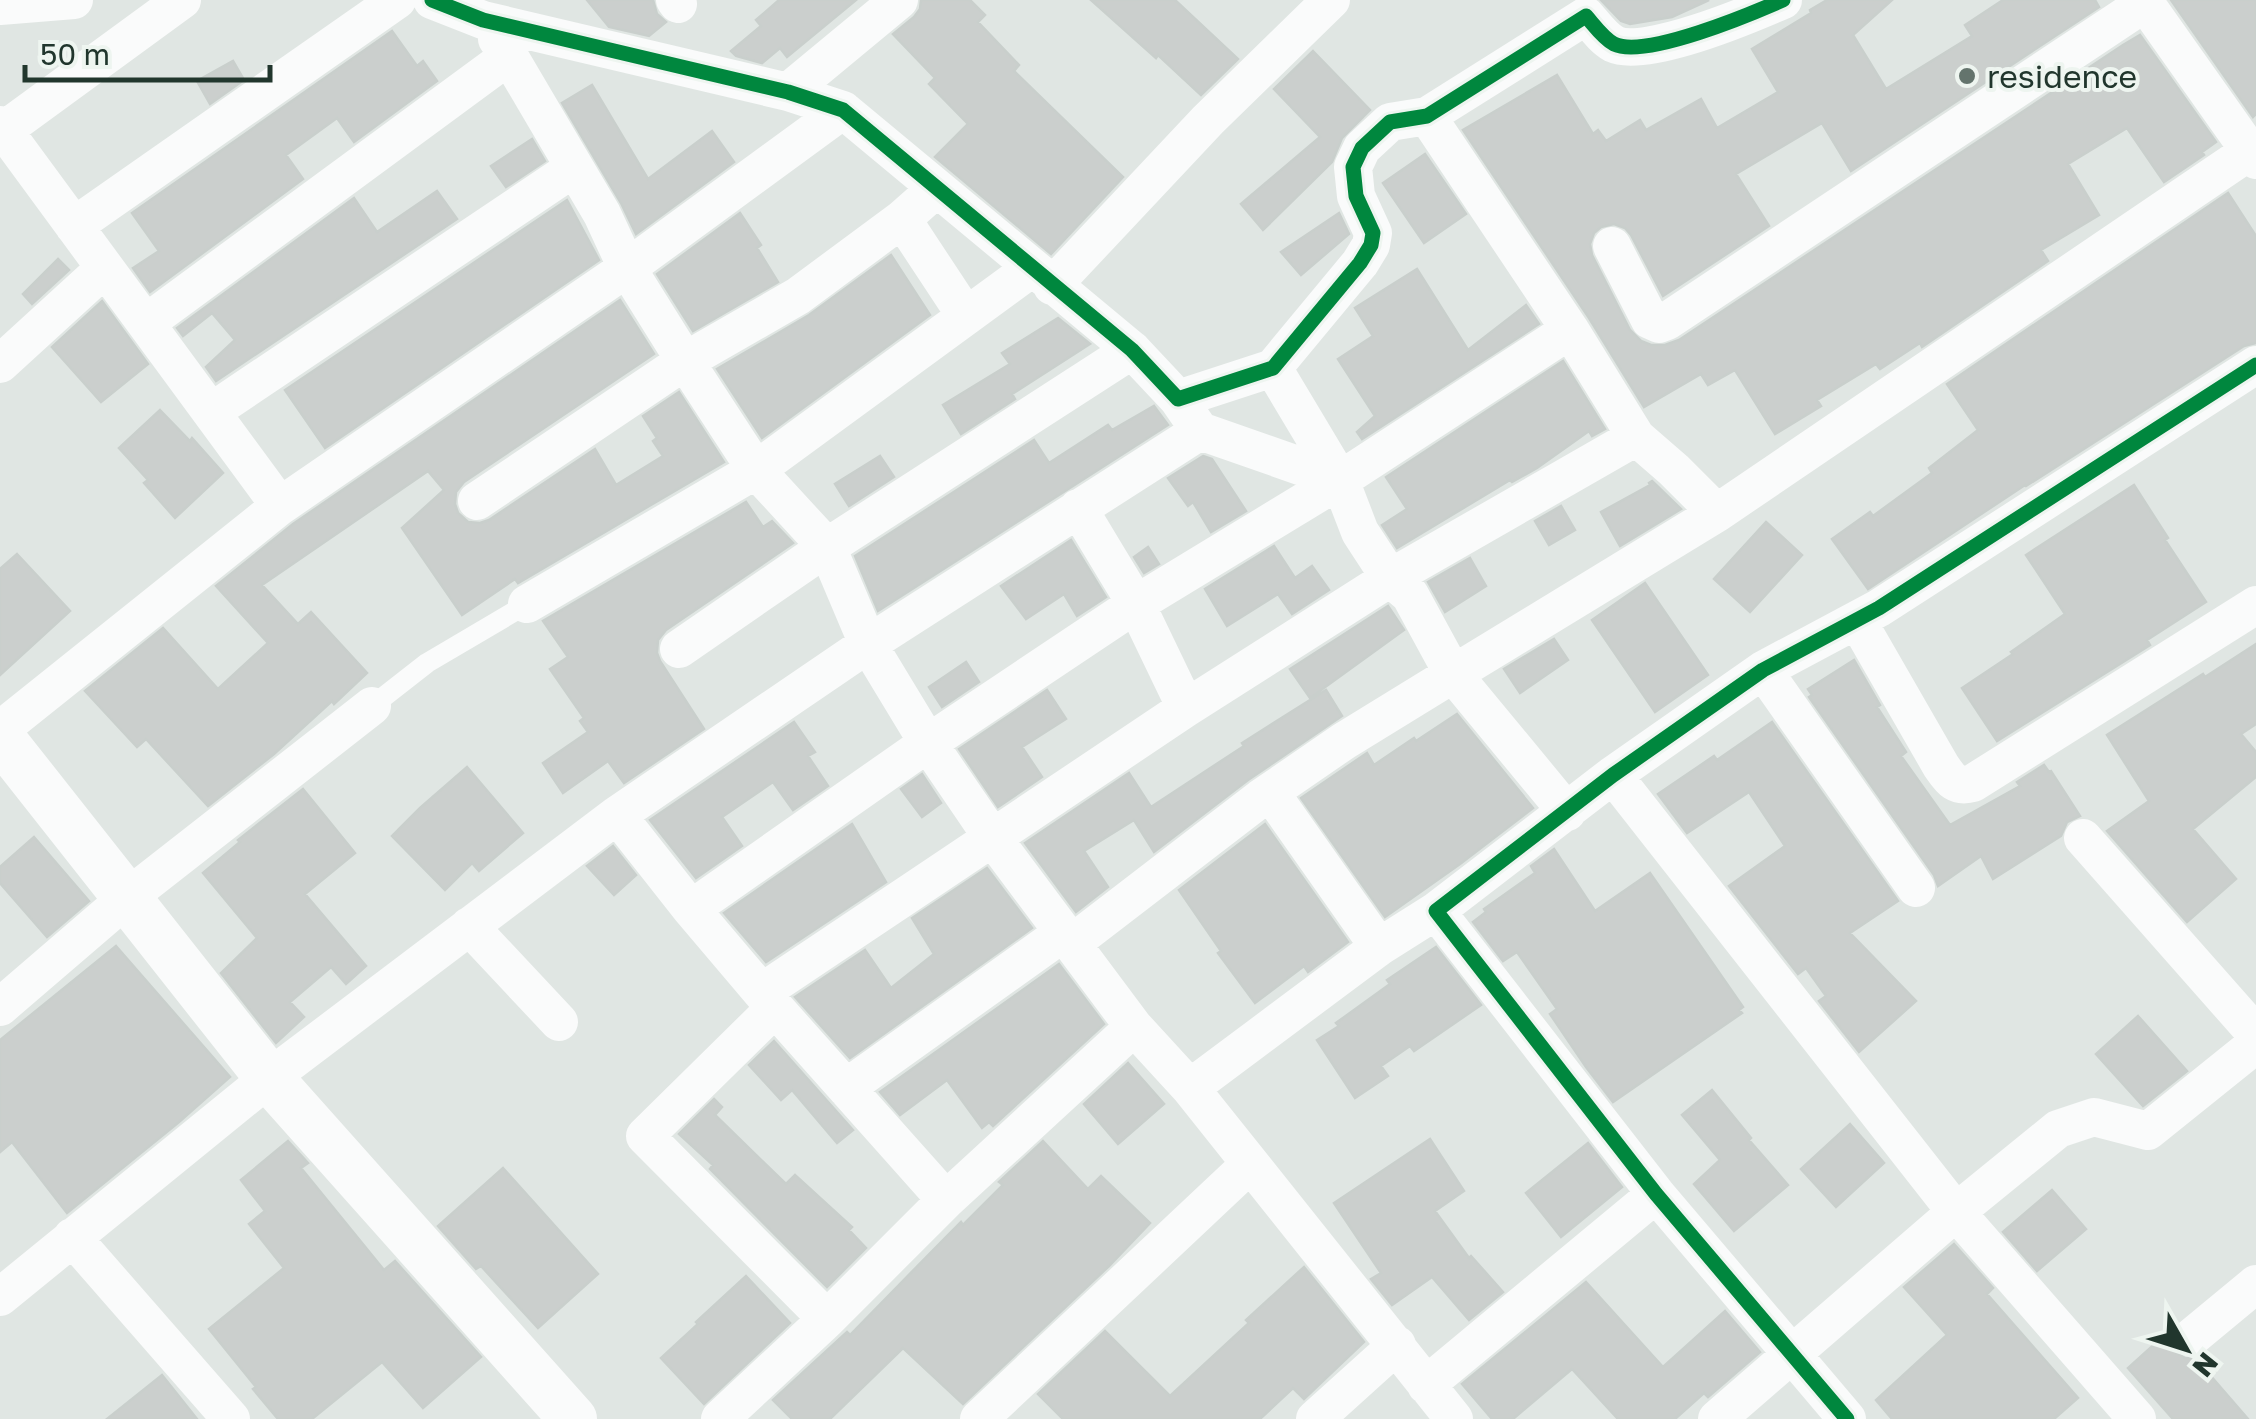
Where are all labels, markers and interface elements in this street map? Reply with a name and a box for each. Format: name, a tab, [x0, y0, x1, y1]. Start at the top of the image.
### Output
scale bar	[25, 20, 270, 82]
text: 50 m	[40, 36, 110, 72]
place label: residence	[1987, 57, 2137, 95]
marker: residence	[1956, 65, 1978, 87]
north arrow	[2136, 1299, 2236, 1399]
text: N	[2186, 1346, 2225, 1384]

